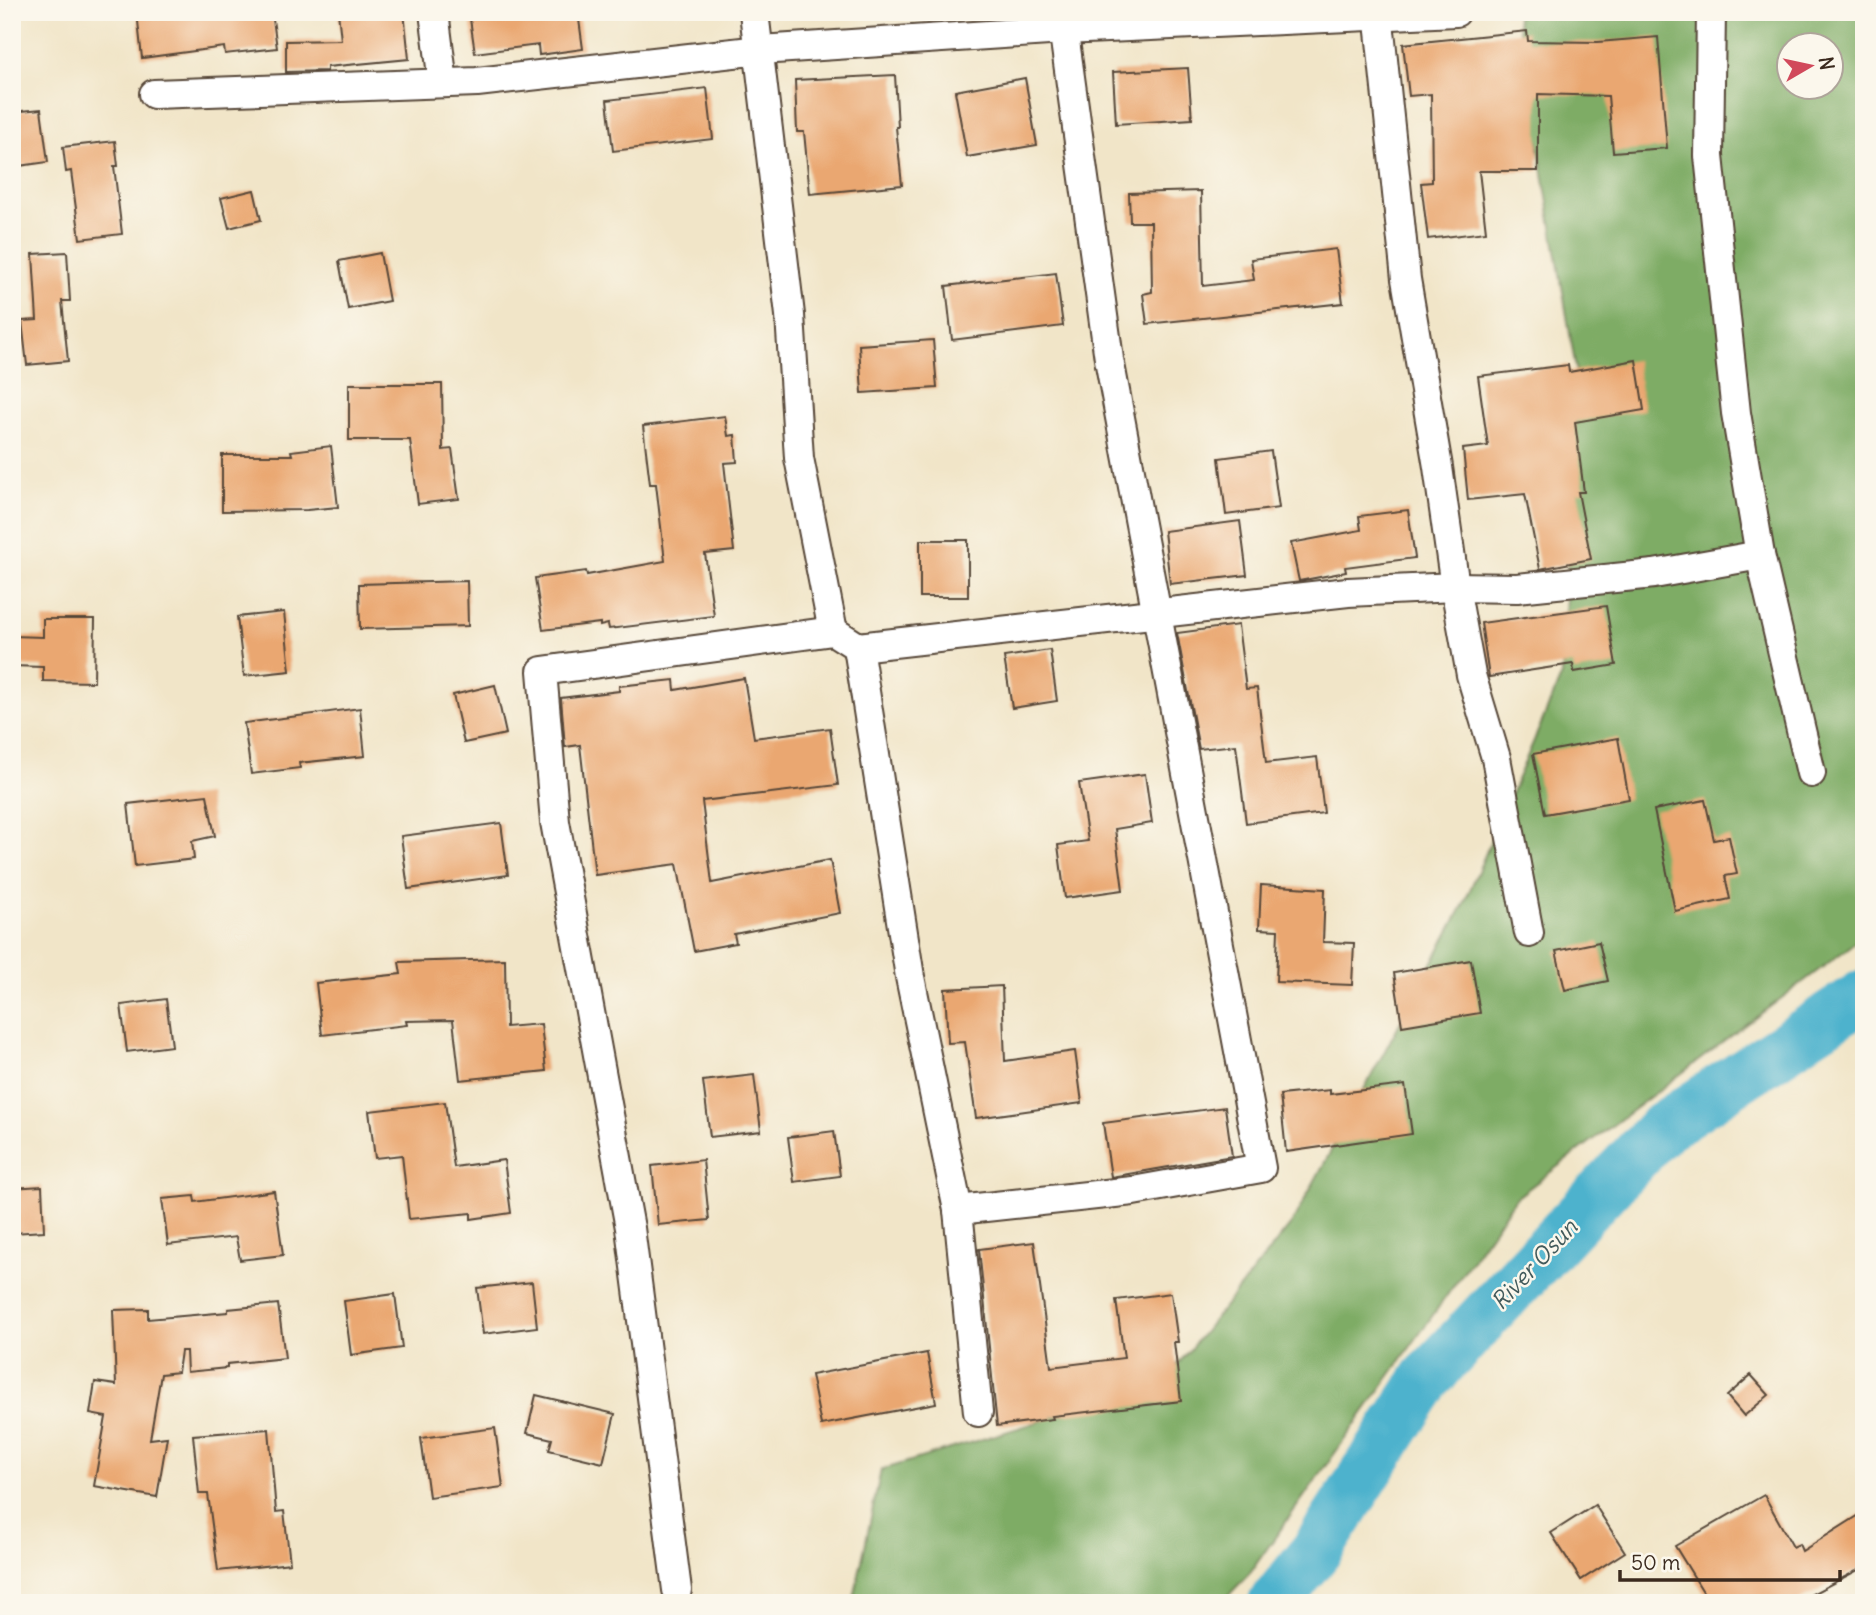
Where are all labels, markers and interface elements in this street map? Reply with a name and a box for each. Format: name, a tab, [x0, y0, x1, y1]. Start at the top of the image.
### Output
north arrow	[1774, 32, 1844, 102]
text: N	[1814, 55, 1840, 72]
water label: River Osun	[1485, 1212, 1584, 1315]
scale bar	[1620, 1538, 1841, 1582]
text: 50 m	[1631, 1549, 1680, 1576]

